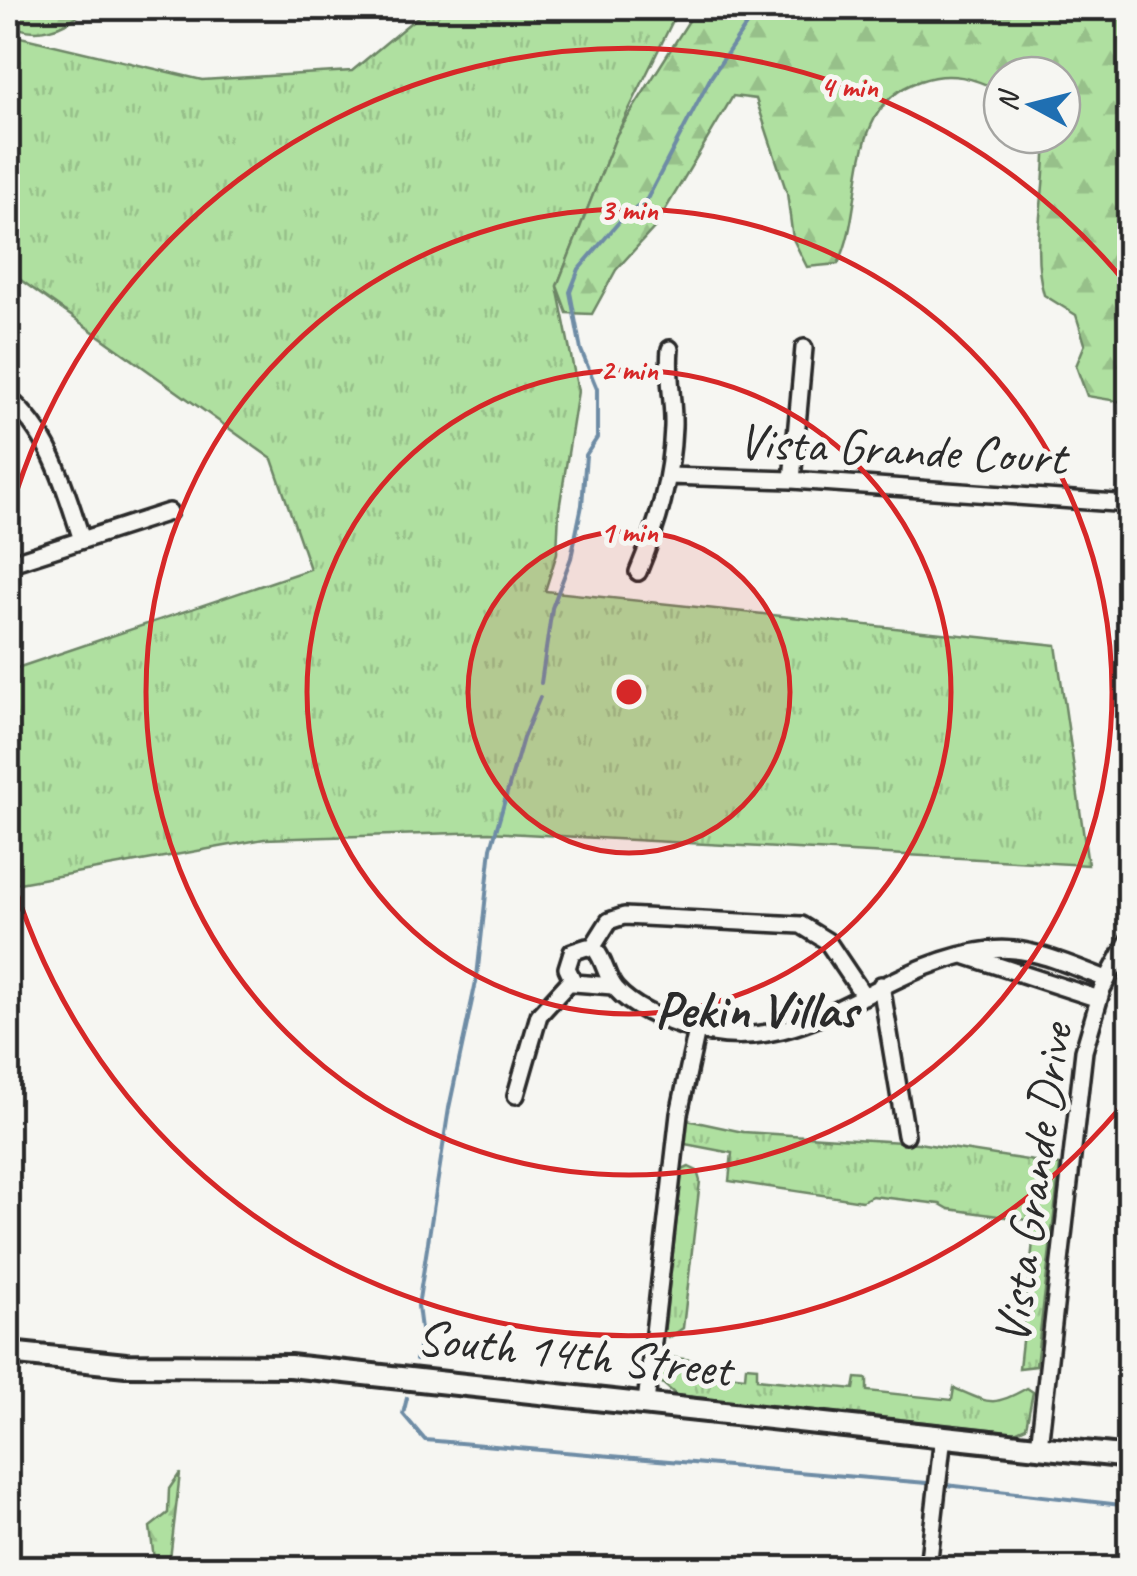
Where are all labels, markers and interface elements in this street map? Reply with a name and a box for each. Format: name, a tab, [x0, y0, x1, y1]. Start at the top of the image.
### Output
north arrow	[982, 55, 1082, 155]
text: 4 min	[820, 68, 879, 106]
text: N	[989, 87, 1027, 113]
text: 3 min	[600, 191, 659, 229]
text: 2 min	[600, 351, 659, 389]
street label: Vista Grande Court	[737, 409, 1072, 489]
text: 1 min	[600, 513, 659, 551]
centre of rings	[611, 674, 647, 710]
district label: Pekin Villas	[655, 977, 862, 1043]
street label: Vista Grande Drive	[979, 1017, 1087, 1348]
street label: South 14th Street	[414, 1305, 739, 1401]

